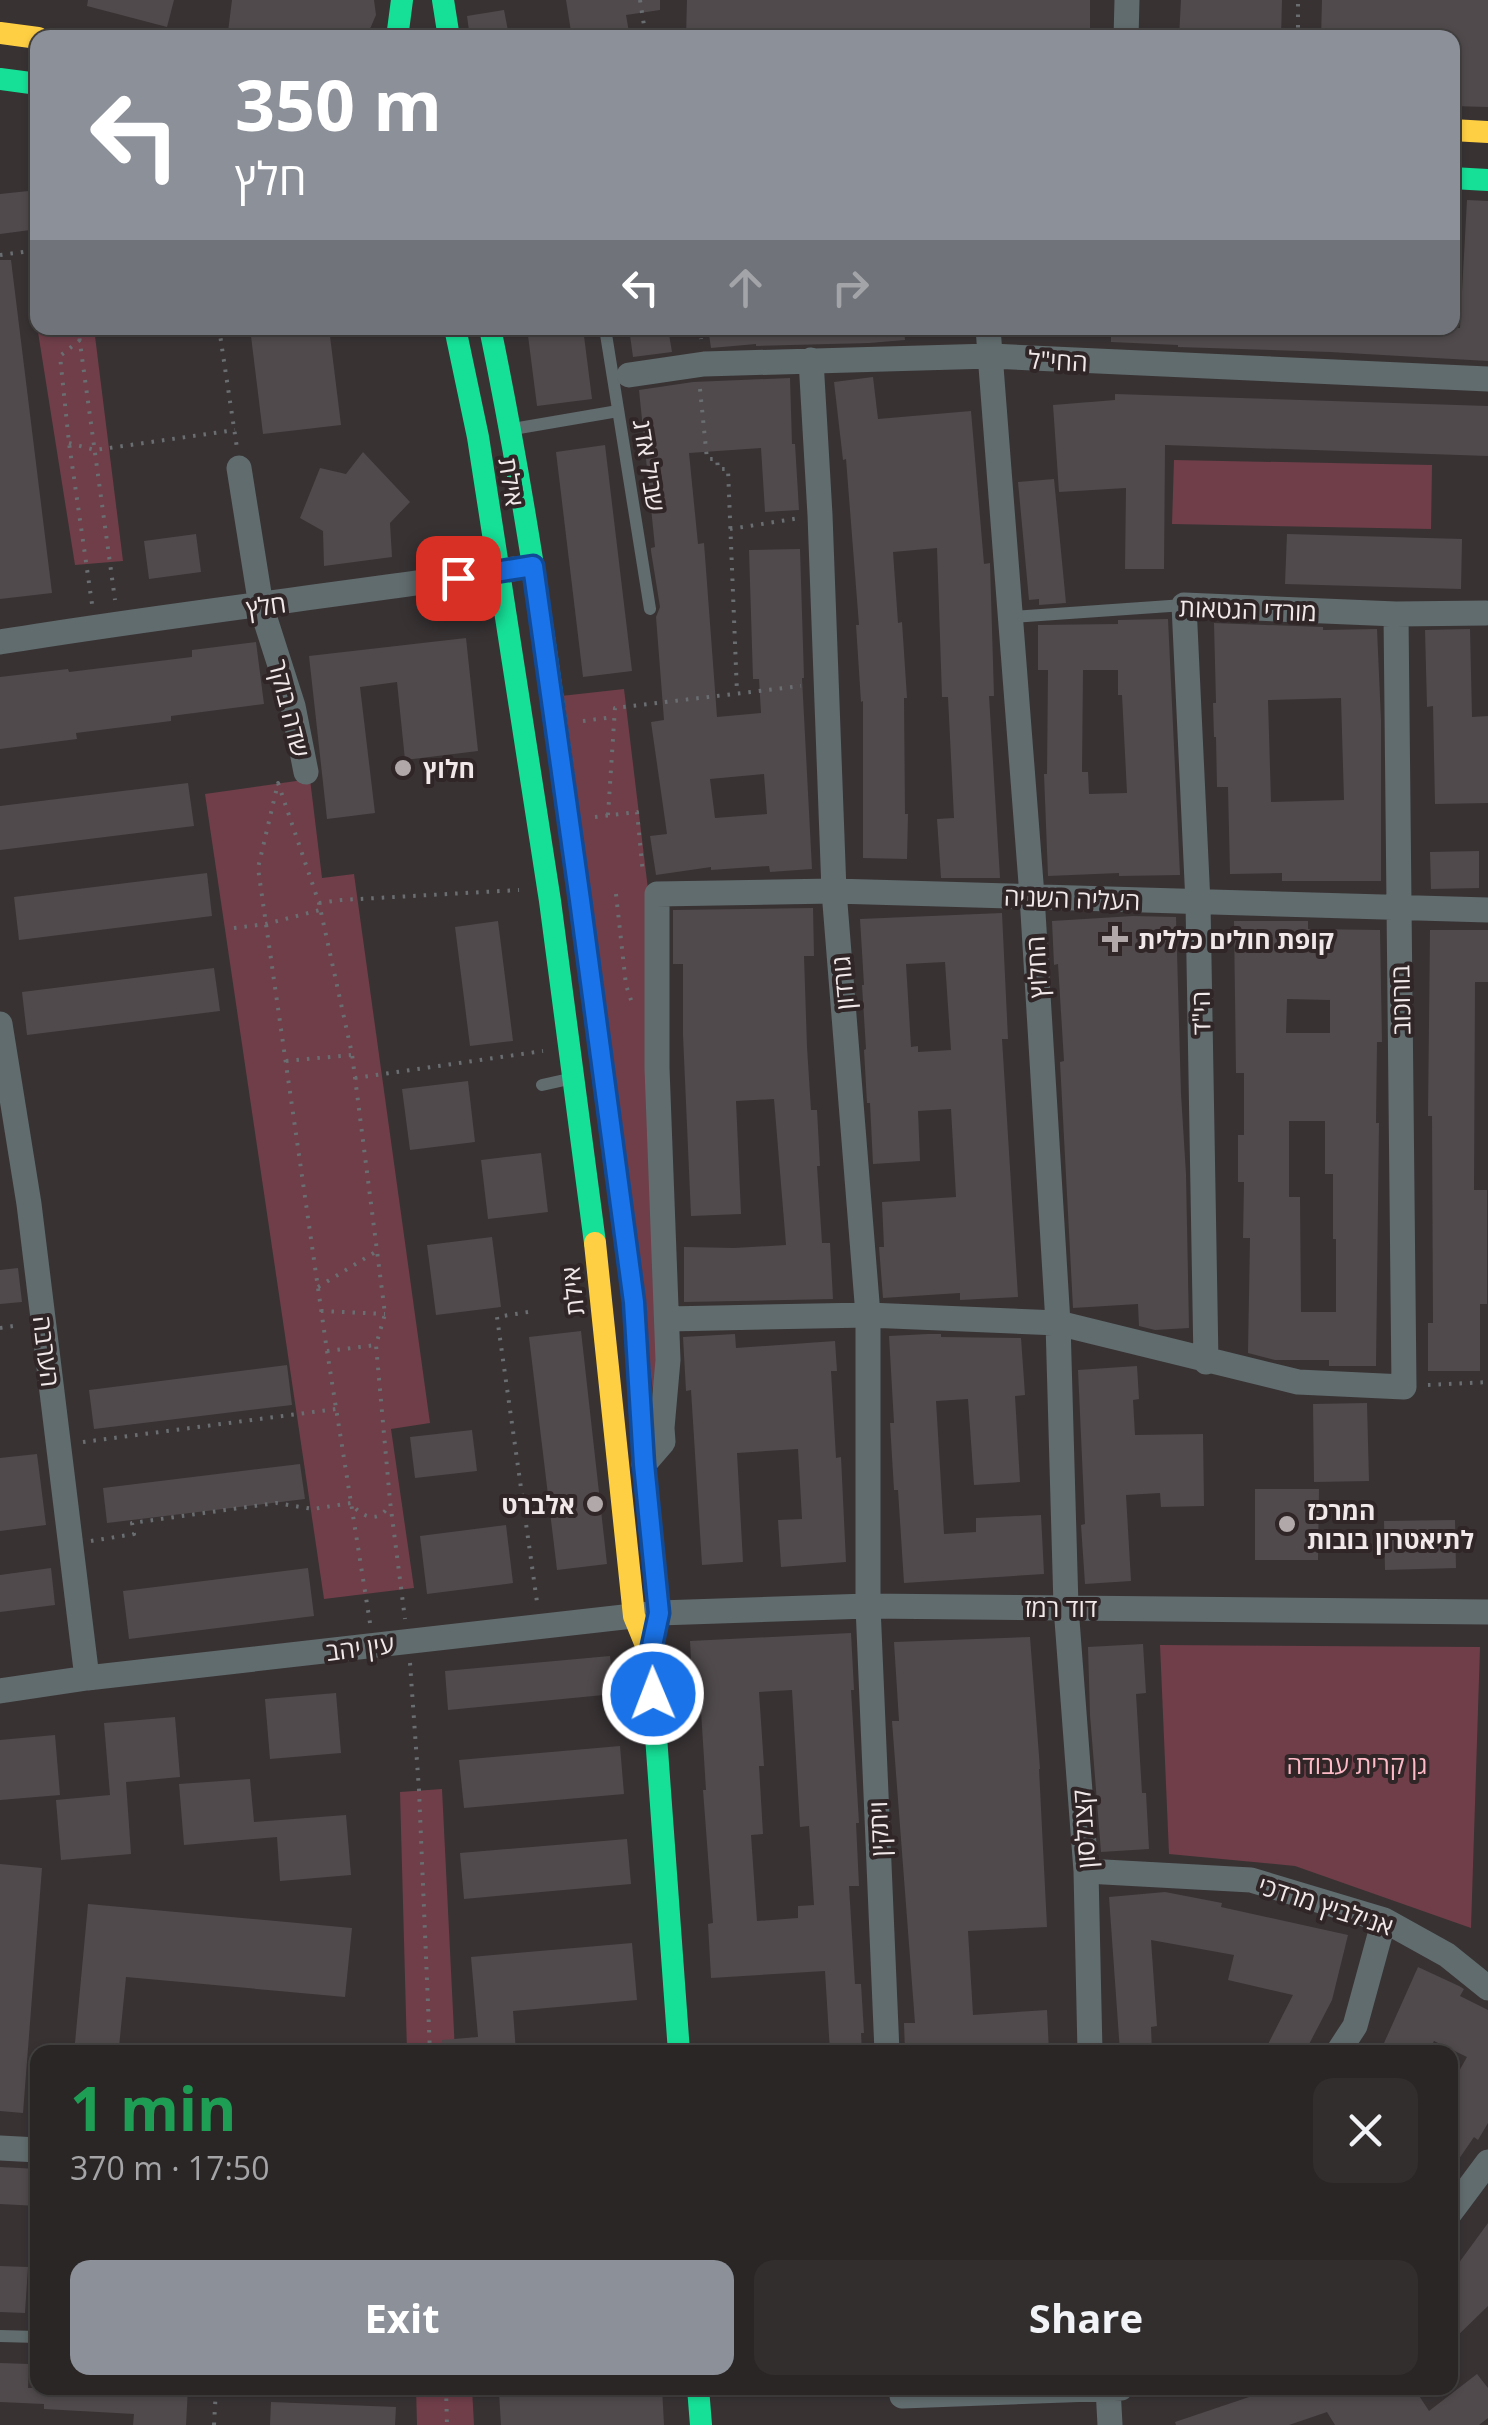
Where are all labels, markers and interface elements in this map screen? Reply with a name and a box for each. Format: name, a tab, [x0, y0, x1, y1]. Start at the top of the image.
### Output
text: 350 m	[235, 56, 442, 152]
icon: left	[70, 70, 200, 200]
text: חלץ	[235, 147, 307, 208]
icon: left	[613, 260, 668, 315]
icon: ahead	[718, 260, 773, 315]
icon: right	[823, 260, 878, 315]
street label: החי"ל	[1027, 341, 1089, 379]
street label: שביל אדג	[626, 417, 674, 513]
street label: אילת	[491, 455, 533, 509]
pin	[416, 536, 501, 621]
icon: arrive	[431, 551, 486, 606]
street label: חלץ	[244, 585, 288, 625]
street label: מורדי הגטאות	[1179, 590, 1317, 628]
street label: שדה בוקר	[261, 656, 319, 760]
place label: חלוץ	[423, 751, 475, 785]
marker: חלוץ	[392, 757, 414, 779]
street label: העליה השניה	[1003, 879, 1141, 917]
place label: קופת חולים כללית	[1138, 922, 1334, 956]
marker: קופת חולים כללית	[1102, 926, 1128, 952]
street label: החלוץ	[1017, 935, 1055, 999]
street label: גורדון	[823, 955, 861, 1011]
street label: בורוכוב	[1382, 965, 1418, 1035]
street label: הי"ד	[1183, 991, 1217, 1035]
street label: אילת	[553, 1265, 591, 1317]
street label: הערבה	[26, 1313, 68, 1389]
place label: אלברט	[501, 1487, 575, 1521]
marker: אלברט	[584, 1493, 606, 1515]
place label: המרכז לתיאטרון בובות	[1307, 1493, 1474, 1556]
marker: המרכז לתיאטרון בובות	[1276, 1513, 1298, 1535]
street label: דוד רמז	[1025, 1590, 1098, 1624]
street label: עין יהב	[324, 1626, 396, 1668]
position arrow	[601, 1642, 705, 1746]
park label: גן קרית עבודה	[1286, 1747, 1428, 1781]
street label: קצנלסון	[1063, 1788, 1103, 1870]
street label: ויתקין	[860, 1801, 896, 1857]
street label: אנילביץ מרדכי	[1254, 1867, 1398, 1943]
text: 1 min	[70, 2067, 237, 2149]
button: close	[1313, 2078, 1418, 2183]
text: 370 m · 17:50	[70, 2146, 269, 2189]
button: Exit	[70, 2260, 734, 2375]
button: Share	[754, 2260, 1418, 2375]

